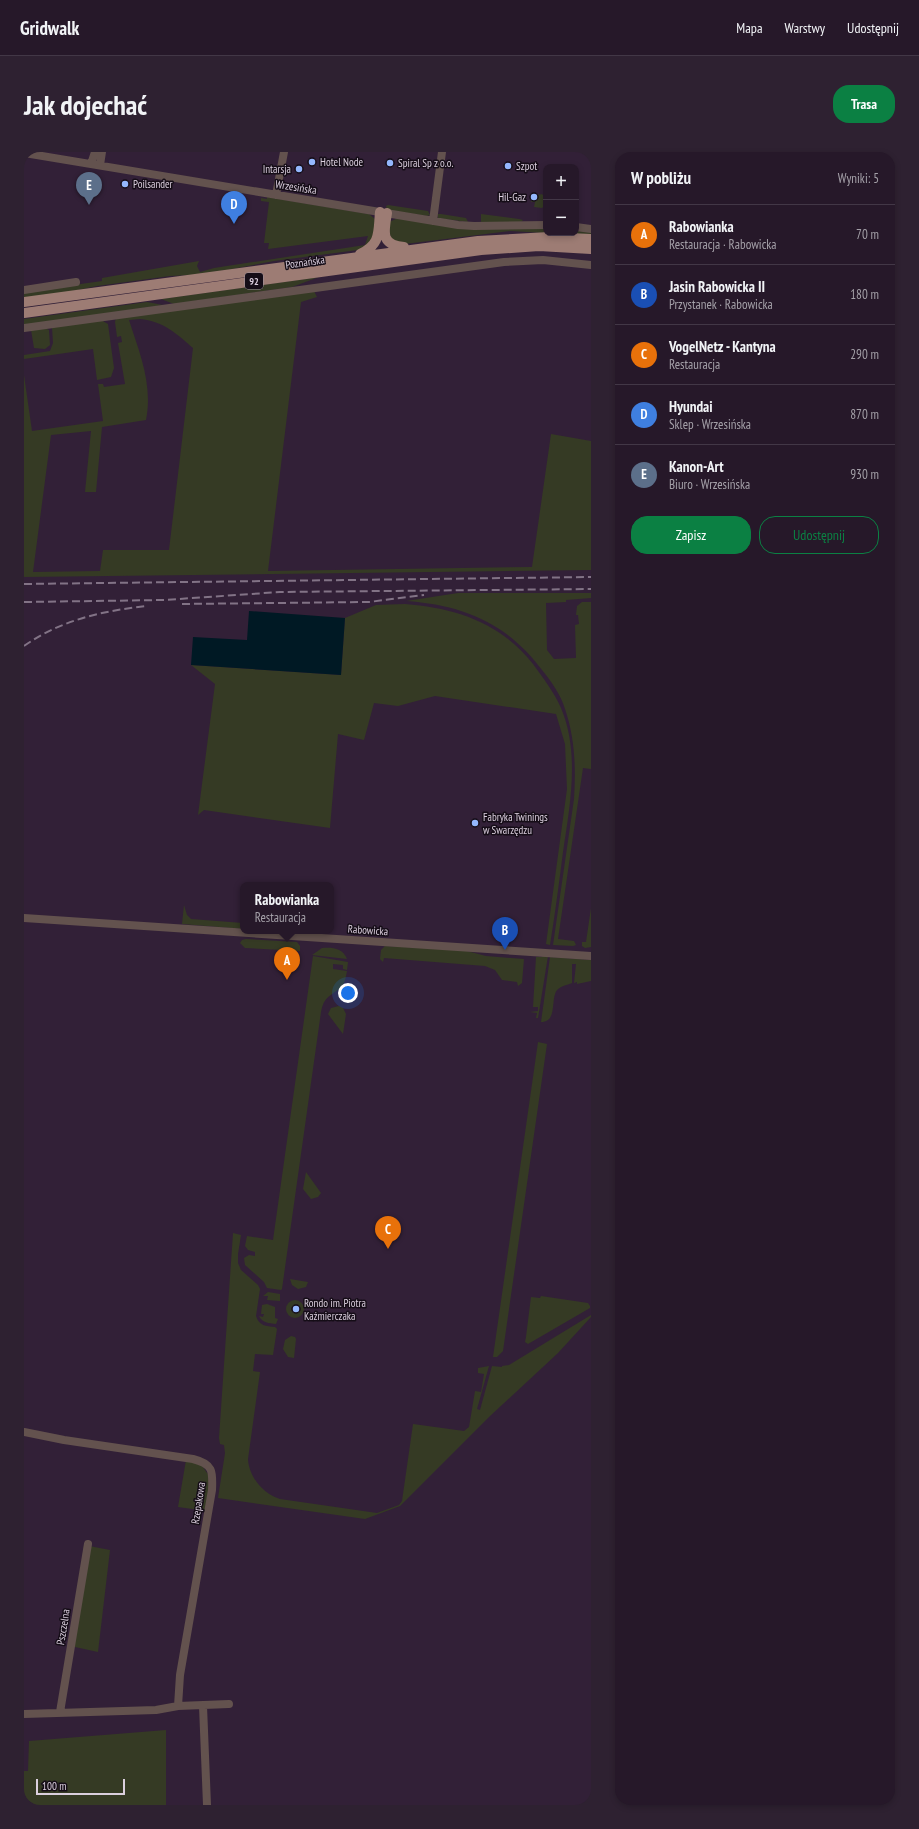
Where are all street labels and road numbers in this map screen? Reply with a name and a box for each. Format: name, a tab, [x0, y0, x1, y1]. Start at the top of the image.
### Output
street label: Wrzesińska	[274, 177, 318, 197]
street label: Poznańska	[284, 252, 326, 272]
road number: 92	[245, 273, 263, 289]
street label: Rabowicka	[347, 922, 389, 938]
street label: Rzepakowa	[188, 1481, 208, 1525]
street label: Pszczelna	[53, 1608, 73, 1646]

